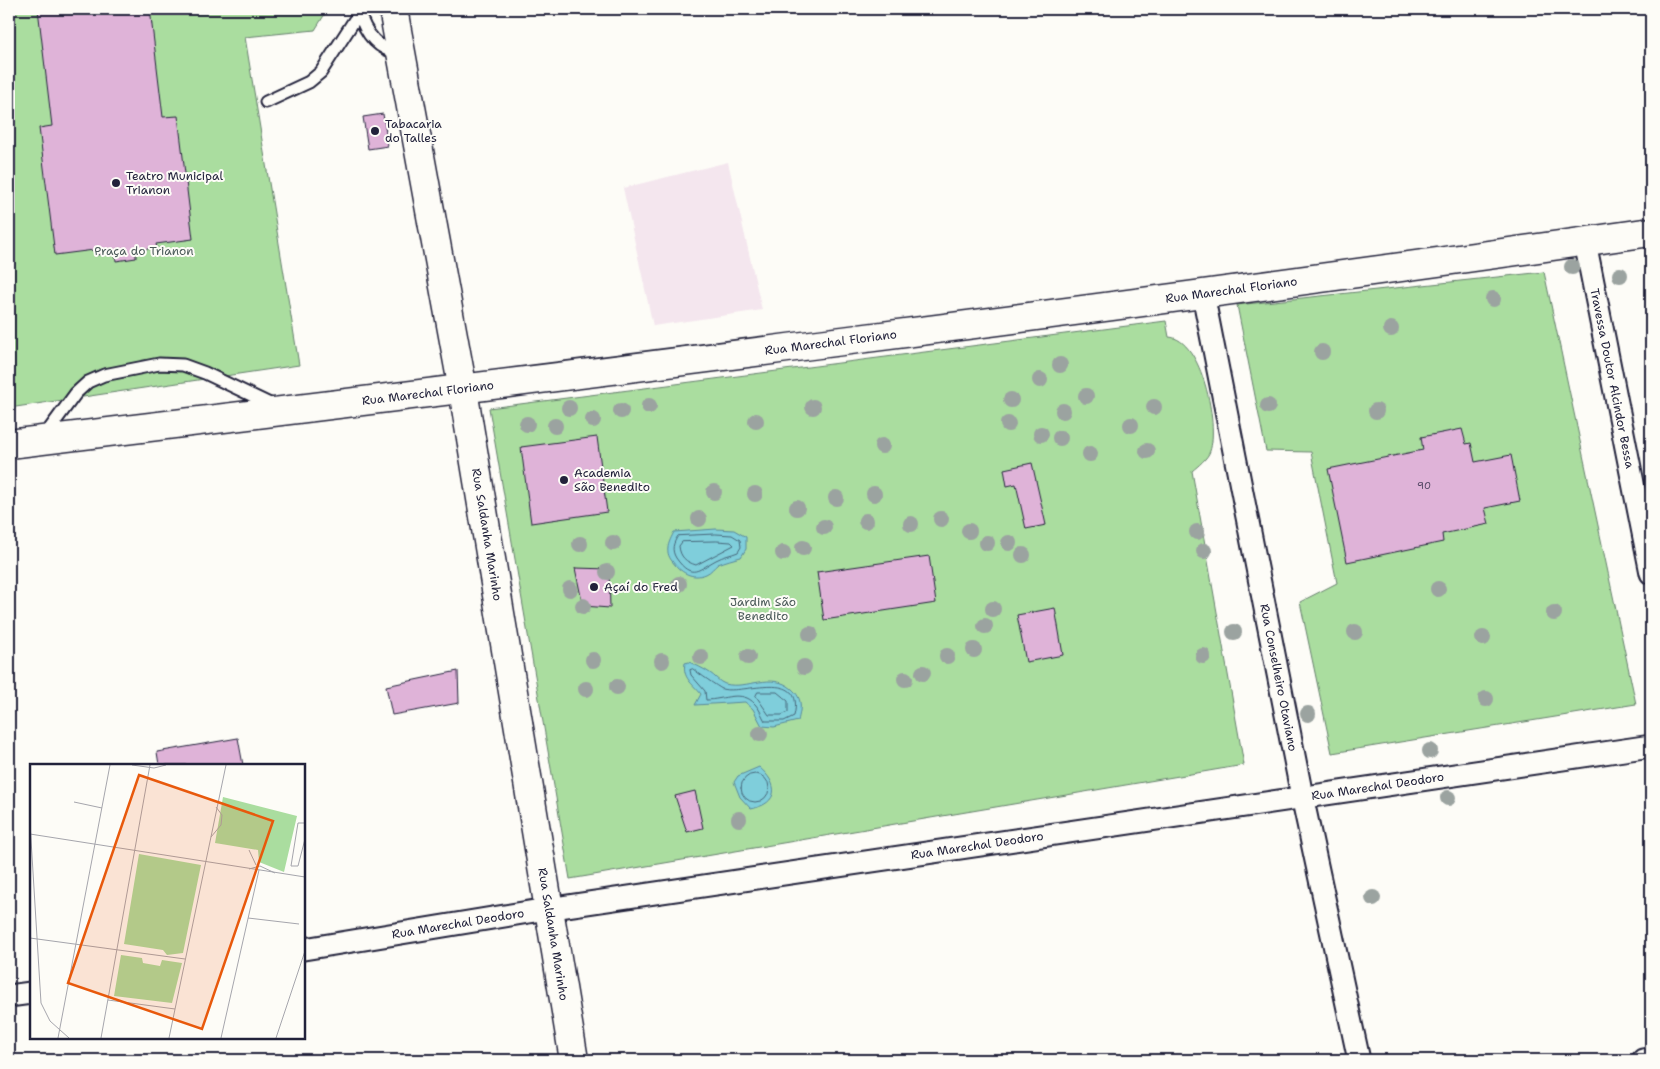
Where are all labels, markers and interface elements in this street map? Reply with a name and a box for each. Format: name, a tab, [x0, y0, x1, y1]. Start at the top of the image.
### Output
place label: Tabacaria do Talles	[385, 116, 442, 146]
marker: Tabacaria do Talles	[369, 125, 381, 137]
place label: Teatro Municipal Trianon	[126, 168, 223, 198]
marker: Teatro Municipal Trianon	[110, 177, 122, 189]
park label: Praça do Trianon	[94, 243, 194, 259]
street label: Rua Marechal Floriano	[1164, 273, 1298, 307]
street label: Travessa Doutor Alcindor Bessa	[1586, 287, 1638, 470]
street label: Rua Marechal Floriano	[764, 326, 898, 359]
street label: Rua Marechal Floriano	[361, 377, 495, 409]
place label: Academia São Benedito	[574, 465, 650, 495]
street label: Rua Saldanha Marinho	[468, 467, 506, 602]
marker: Academia São Benedito	[558, 474, 570, 486]
house number: 90	[1417, 479, 1431, 492]
place label: Açaí do Fred	[604, 579, 678, 595]
marker: Açaí do Fred	[588, 581, 600, 593]
park label: Jardim São Benedito	[730, 594, 796, 624]
street label: Rua Conselheiro Otaviano	[1256, 602, 1301, 753]
inset map	[30, 764, 305, 1039]
street label: Rua Marechal Deodoro	[1310, 769, 1445, 804]
street label: Rua Marechal Deodoro	[910, 828, 1044, 863]
street label: Rua Saldanha Marinho	[534, 867, 572, 1002]
street label: Rua Marechal Deodoro	[391, 905, 525, 942]

